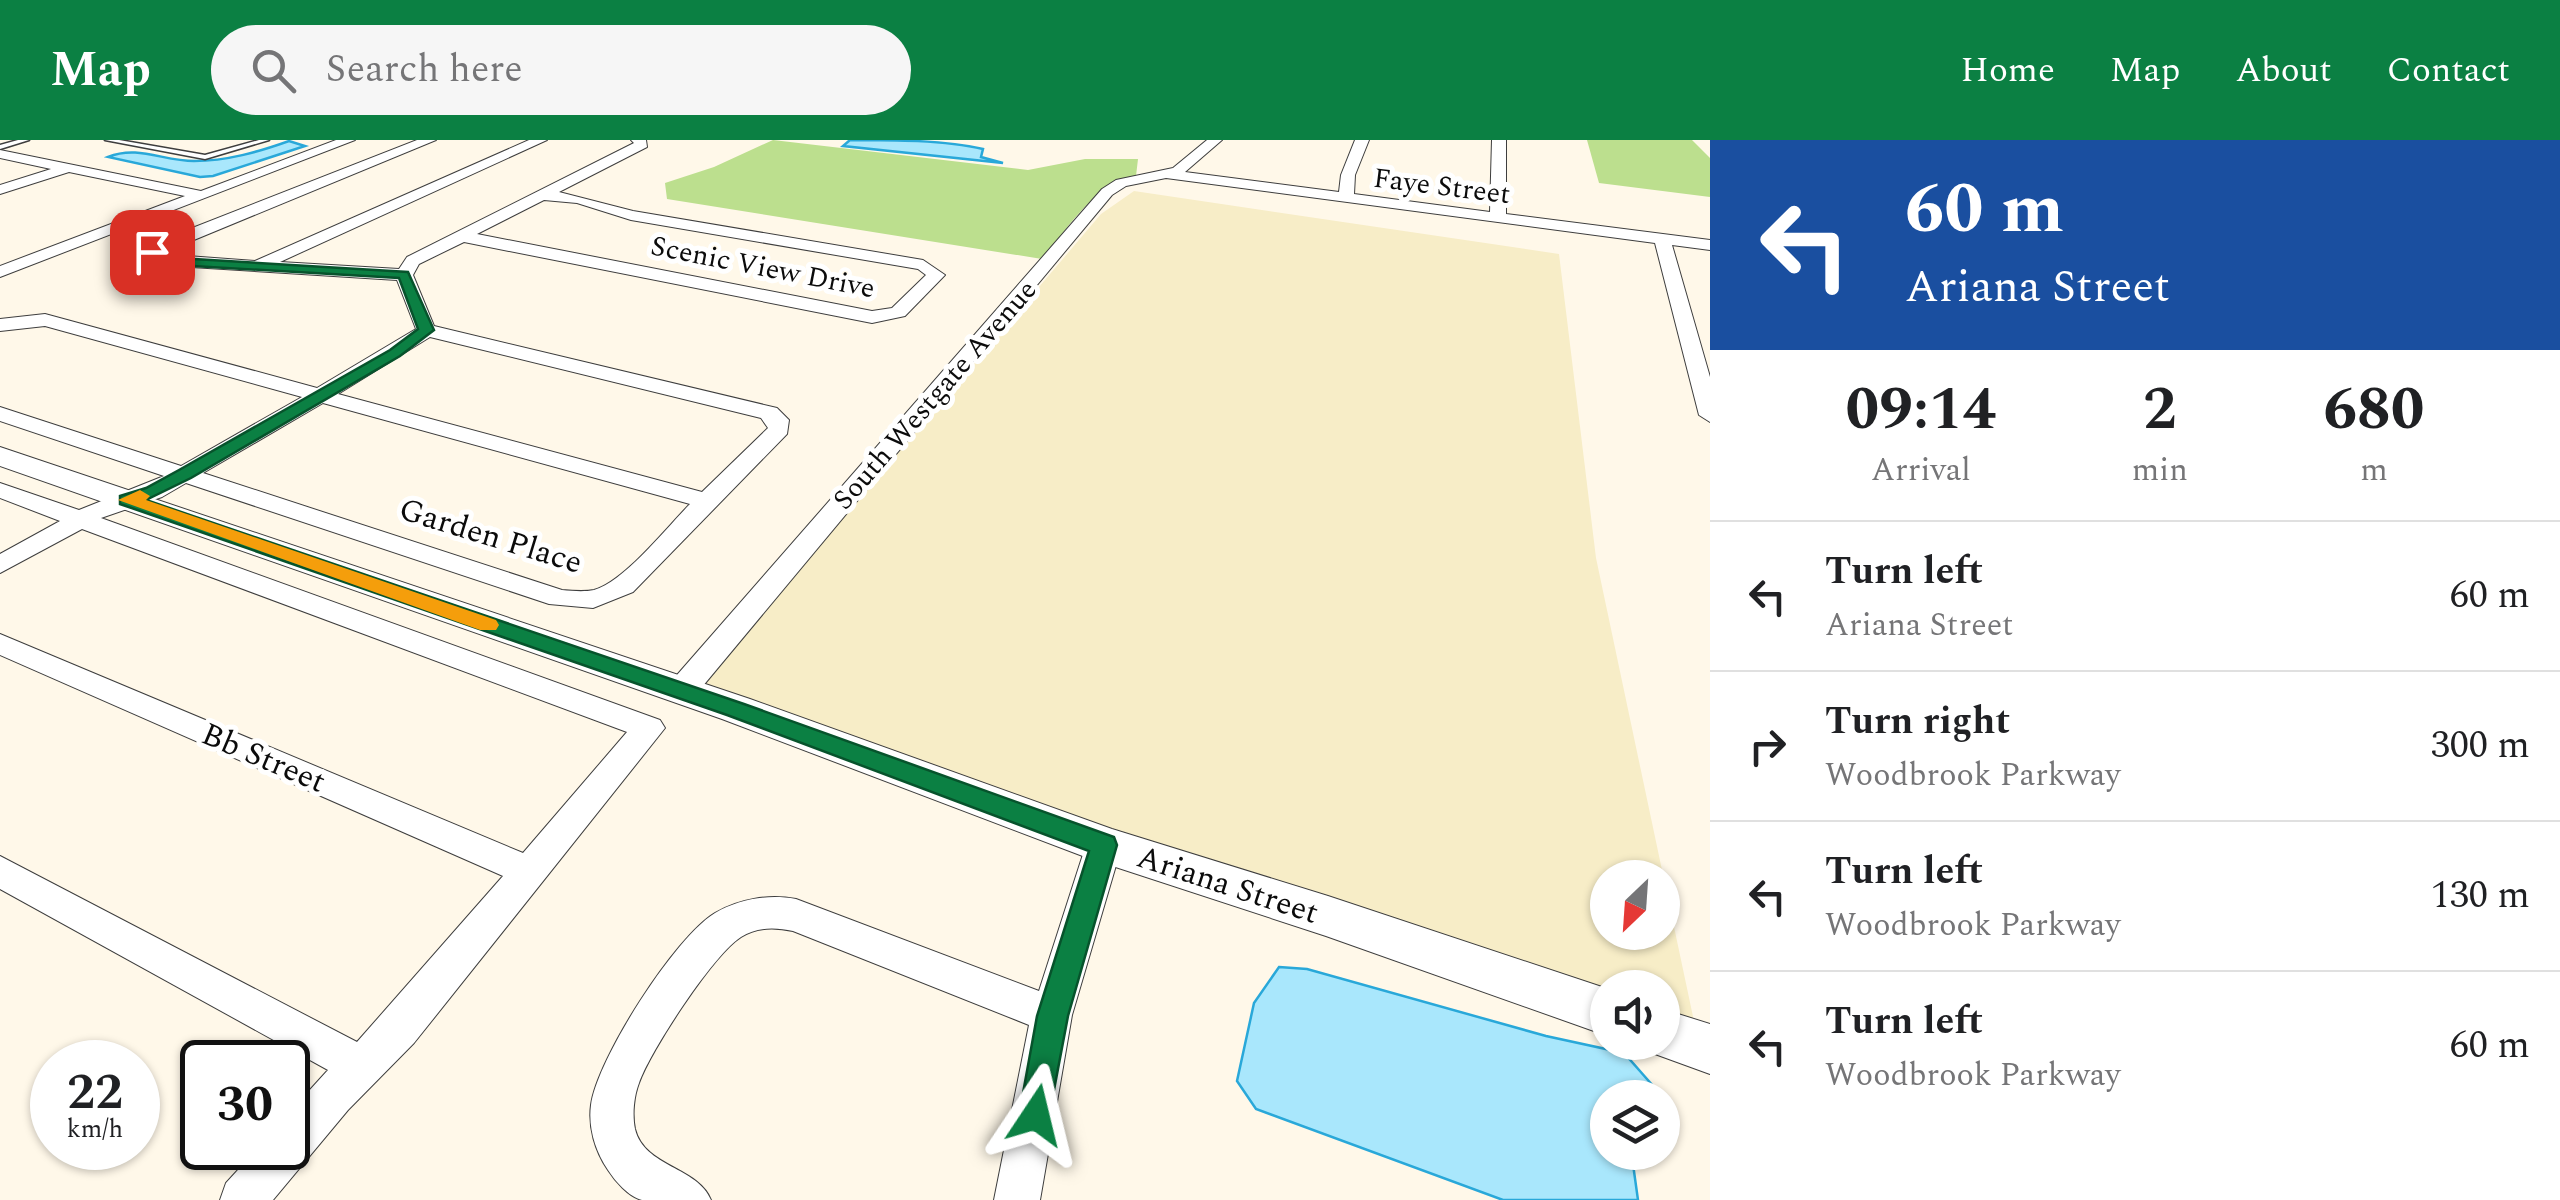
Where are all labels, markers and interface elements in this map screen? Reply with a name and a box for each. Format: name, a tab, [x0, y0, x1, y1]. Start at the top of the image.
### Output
search box	[211, 25, 911, 115]
text: Map	[50, 34, 151, 107]
text: Search here	[326, 41, 523, 99]
icon: search	[246, 43, 301, 98]
text: Home	[1961, 44, 2055, 97]
text: Map	[2110, 44, 2180, 97]
text: About	[2235, 44, 2332, 97]
text: Contact	[2387, 44, 2510, 97]
street label: Faye Street	[1371, 157, 1513, 216]
text: 60 m	[1905, 157, 2064, 263]
icon: left	[1740, 180, 1870, 310]
pin	[110, 210, 195, 295]
icon: arrive	[125, 225, 180, 280]
street label: Scenic View Drive	[647, 225, 878, 310]
text: Ariana Street	[1905, 253, 2170, 322]
street label: South Westgate Avenue	[823, 270, 1048, 520]
text: 09:14	[1846, 364, 1996, 456]
text: 2	[2143, 364, 2177, 456]
text: 680	[2323, 364, 2424, 456]
text: Arrival	[1871, 446, 1971, 495]
text: min	[2132, 446, 2188, 495]
text: m	[2360, 446, 2388, 495]
street label: Garden Place	[393, 485, 588, 588]
text: Turn left	[1825, 543, 1983, 601]
text: 60 m	[2450, 567, 2530, 625]
icon: left	[1740, 569, 1795, 624]
text: Ariana Street	[1825, 601, 2013, 650]
text: Turn right	[1825, 693, 2010, 751]
street label: Bb Street	[194, 710, 333, 807]
text: 300 m	[2431, 717, 2530, 775]
icon: right	[1740, 719, 1795, 774]
text: Woodbrook Parkway	[1825, 751, 2121, 800]
street label: Ariana Street	[1130, 833, 1325, 938]
text: Turn left	[1825, 843, 1983, 901]
north arrow	[1590, 860, 1680, 950]
map controls	[1590, 860, 1680, 1170]
text: 130 m	[2431, 867, 2530, 925]
icon: left	[1740, 869, 1795, 924]
text: Woodbrook Parkway	[1825, 901, 2121, 950]
button: sound	[1590, 970, 1680, 1060]
text: Turn left	[1825, 993, 1983, 1051]
text: 60 m	[2450, 1017, 2530, 1075]
icon: left	[1740, 1019, 1795, 1074]
speed limit sign: 30	[180, 1040, 310, 1170]
text: Woodbrook Parkway	[1825, 1051, 2121, 1100]
text: 22	[67, 1055, 123, 1131]
position arrow	[984, 1063, 1088, 1167]
button: layers	[1590, 1080, 1680, 1170]
text: km/h	[67, 1111, 123, 1149]

